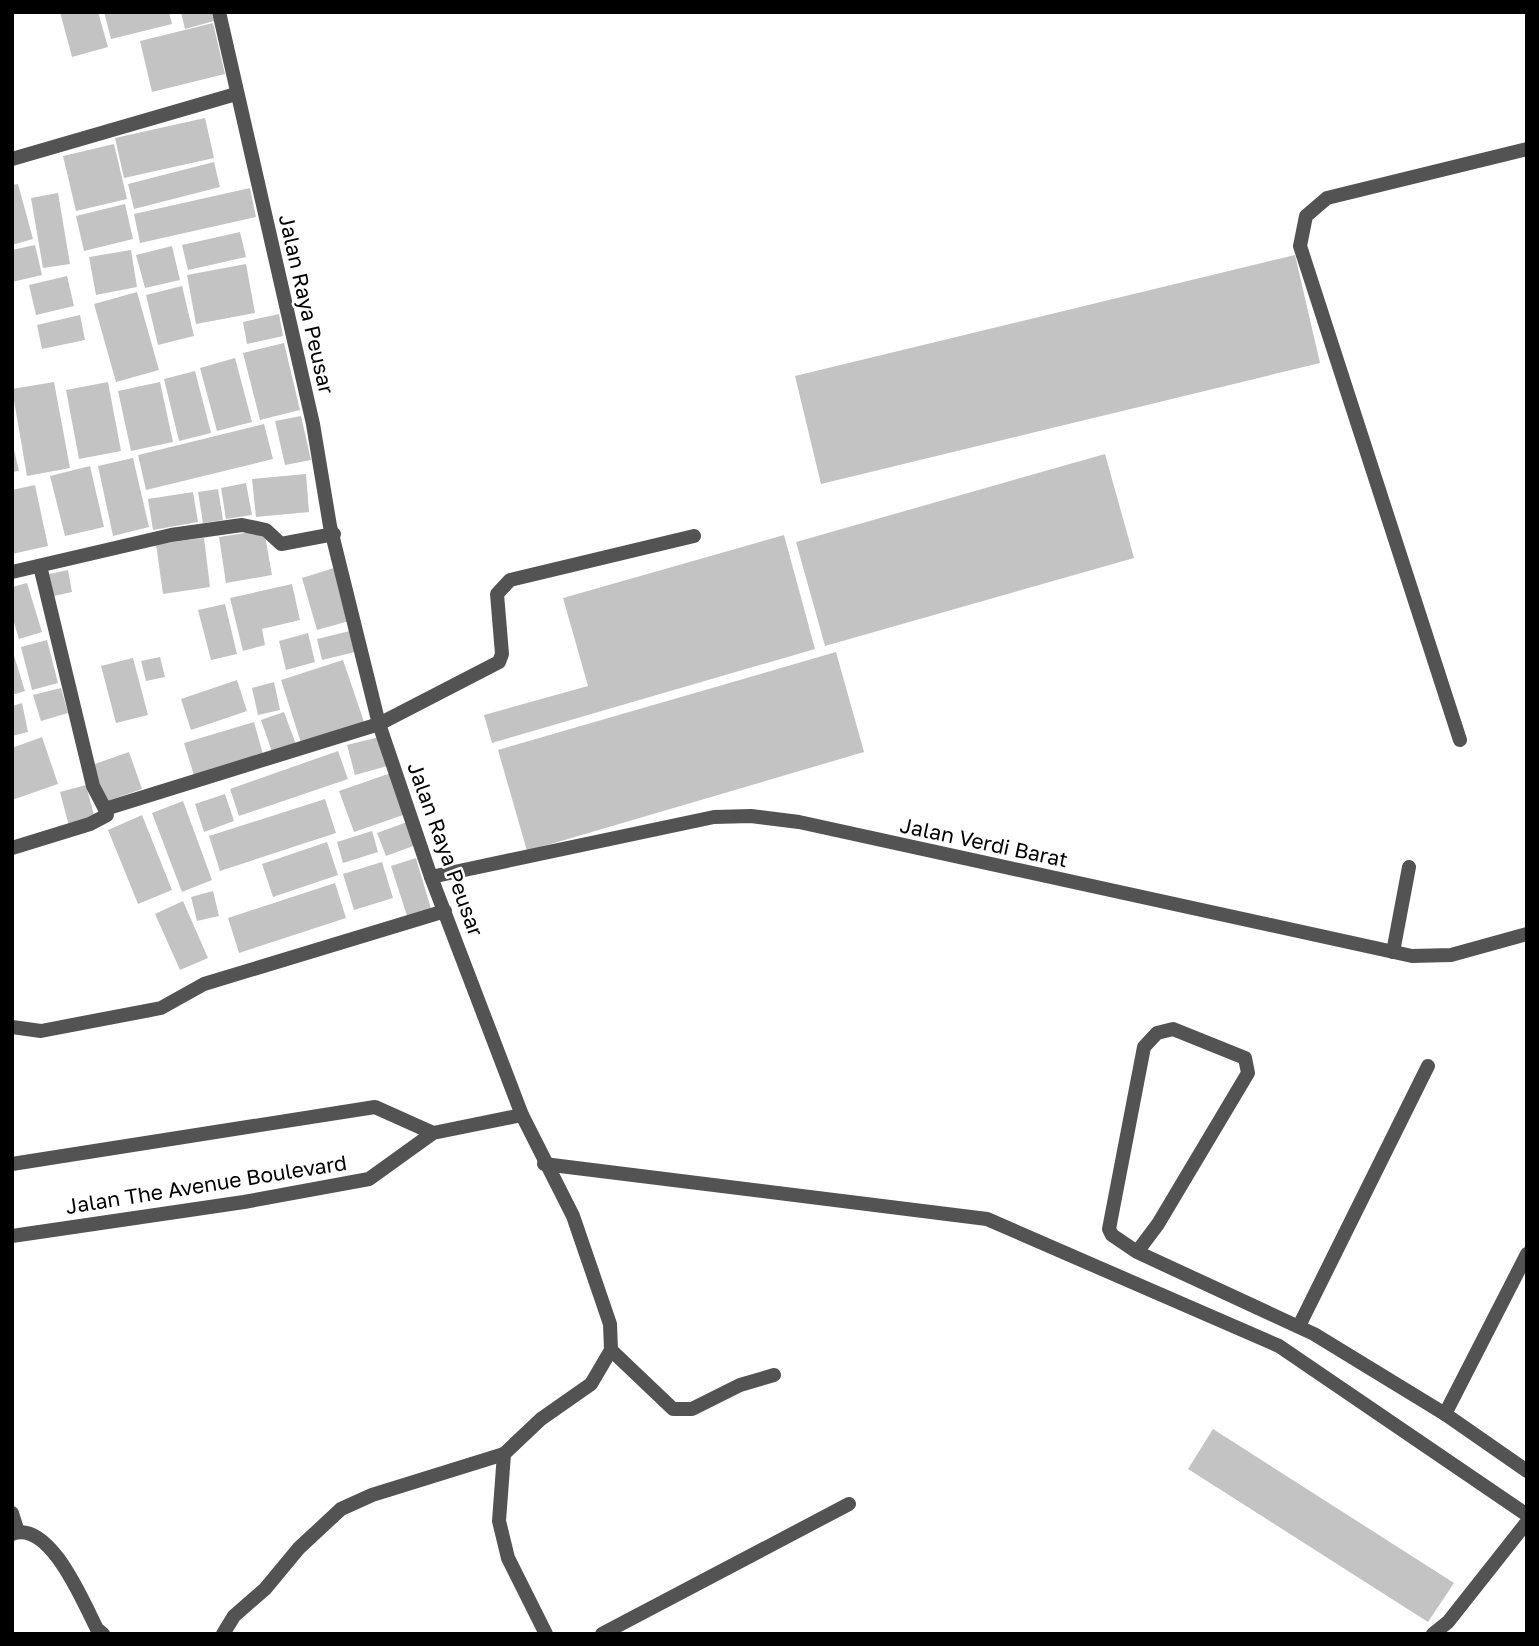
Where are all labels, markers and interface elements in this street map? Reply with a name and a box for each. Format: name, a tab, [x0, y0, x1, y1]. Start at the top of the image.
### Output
street label: Jalan Raya Peusar	[274, 212, 340, 396]
street label: Jalan Raya Peusar	[402, 758, 490, 940]
street label: Jalan Verdi Barat	[898, 812, 1070, 872]
street label: Jalan The Avenue Boulevard	[63, 1149, 349, 1219]

